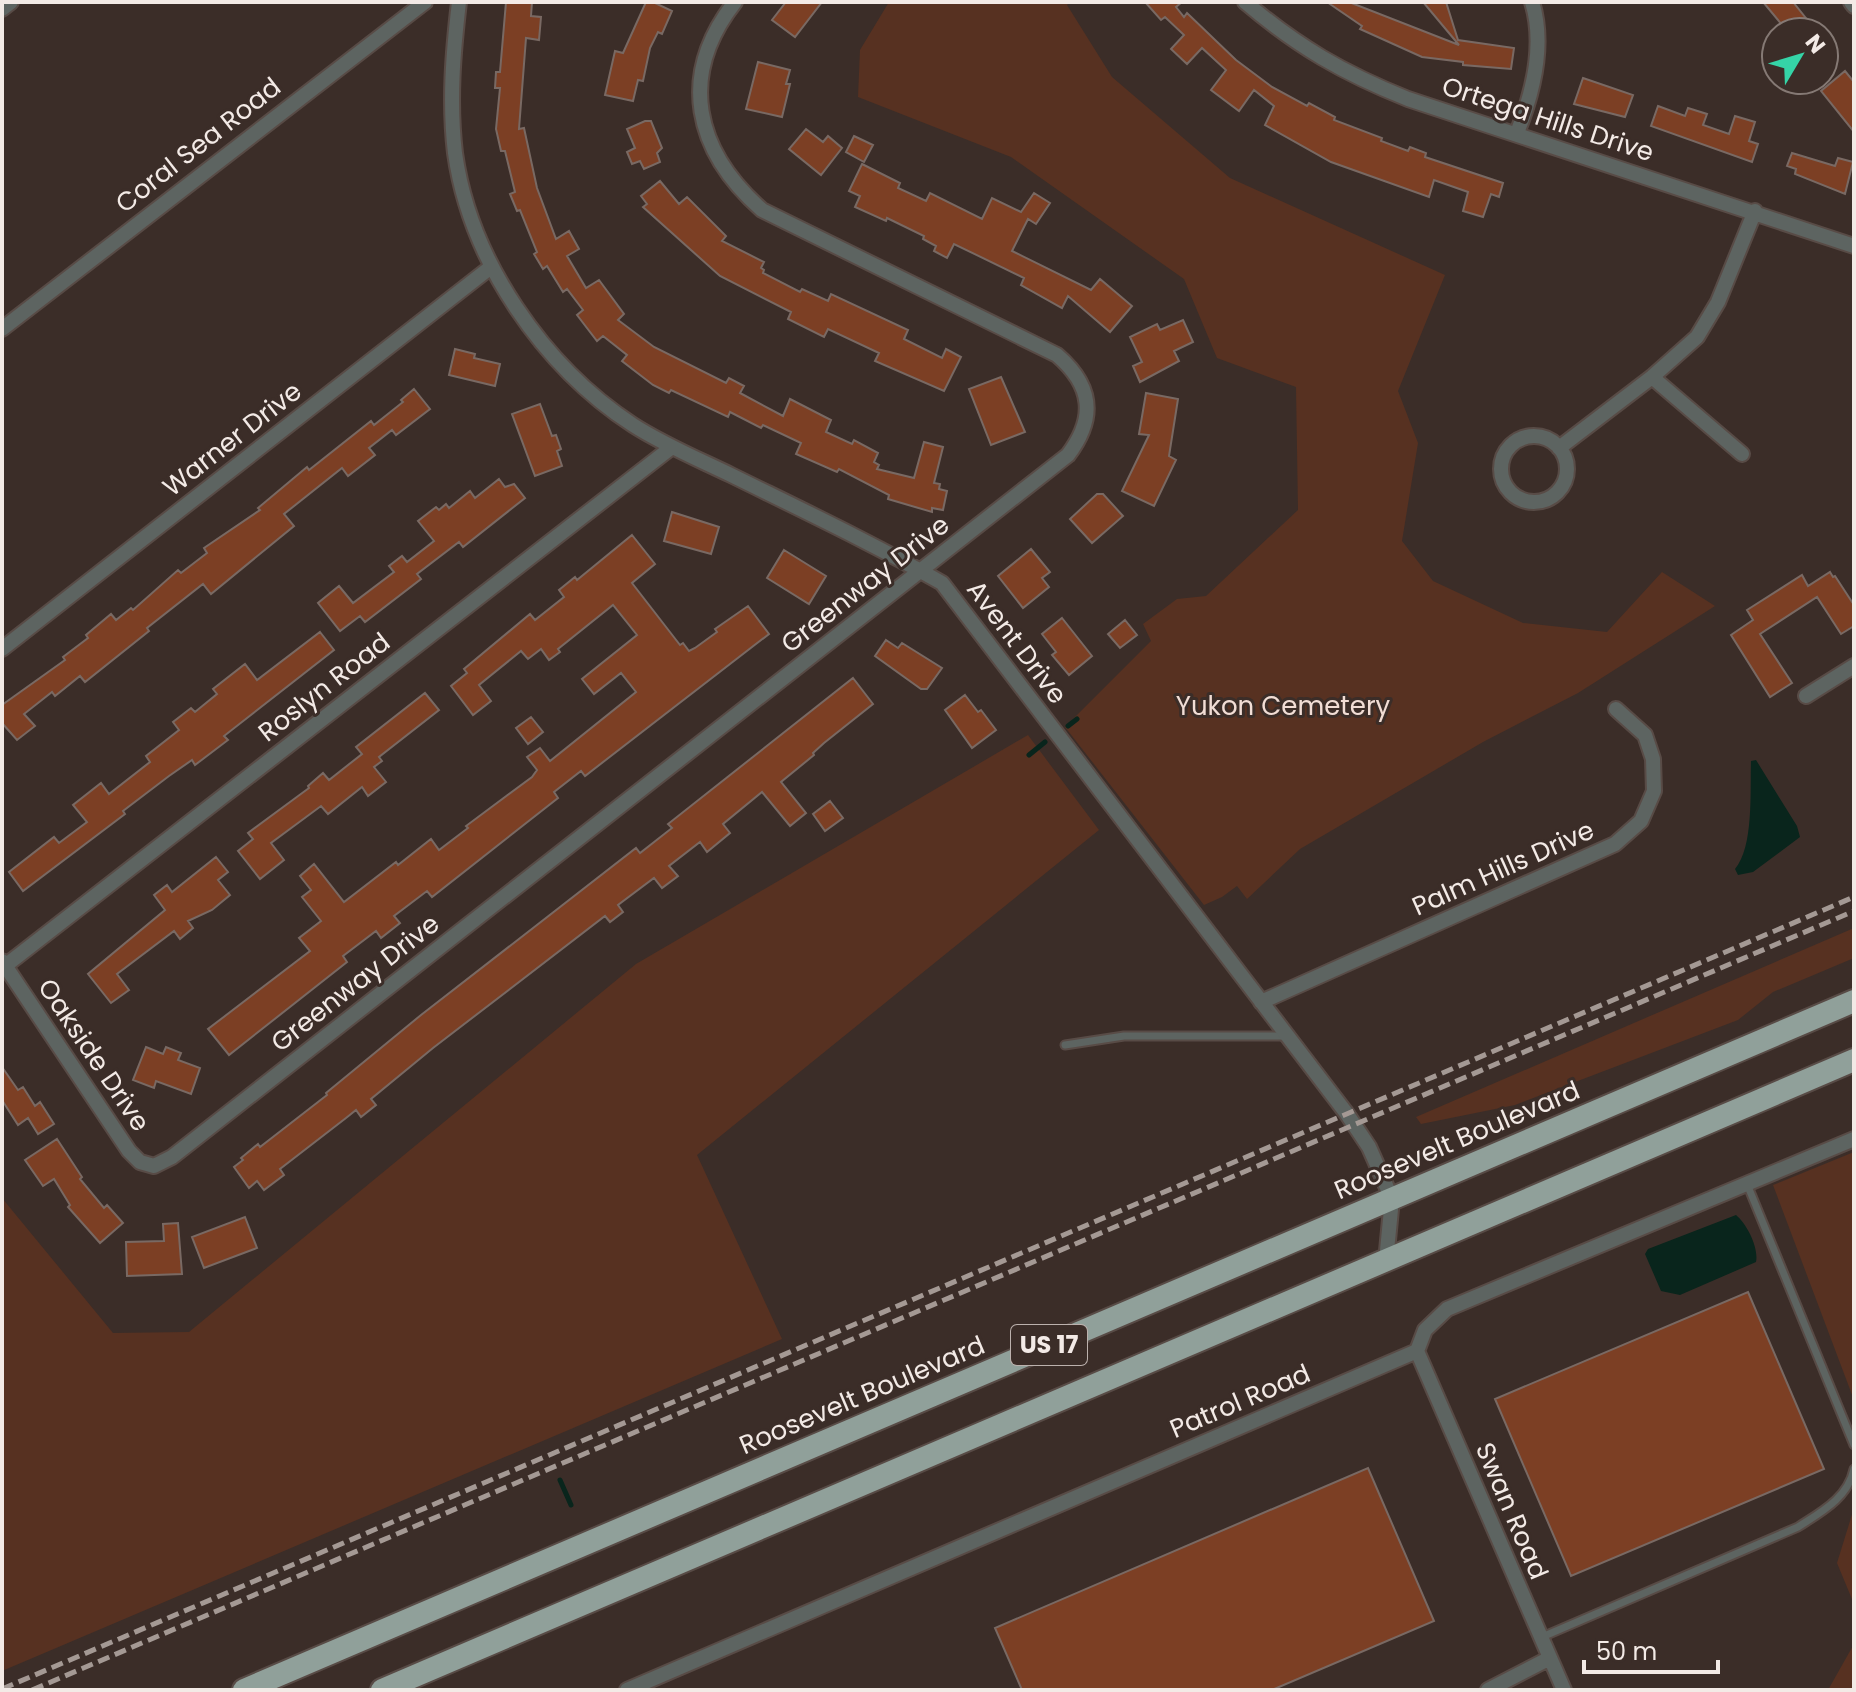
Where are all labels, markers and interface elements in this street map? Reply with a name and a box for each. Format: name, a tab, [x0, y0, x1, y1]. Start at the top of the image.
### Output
north arrow	[1760, 16, 1840, 96]
text: N	[1798, 28, 1833, 60]
street label: Ortega Hills Drive	[1437, 68, 1659, 170]
street label: Coral Sea Road	[108, 69, 288, 221]
street label: Warner Drive	[155, 373, 309, 505]
street label: Greenway Drive	[773, 507, 957, 661]
street label: Avent Drive	[959, 573, 1075, 711]
street label: Roslyn Road	[251, 624, 397, 750]
park label: Yukon Cemetery	[1176, 688, 1391, 724]
street label: Palm Hills Drive	[1406, 812, 1600, 924]
street label: Greenway Drive	[263, 906, 447, 1060]
street label: Oakside Drive	[30, 971, 158, 1139]
street label: Roosevelt Boulevard	[1329, 1072, 1585, 1208]
road number: US 17	[1011, 1325, 1087, 1365]
street label: Roosevelt Boulevard	[734, 1327, 990, 1463]
street label: Patrol Road	[1164, 1355, 1316, 1447]
street label: Swan Road	[1467, 1437, 1557, 1585]
scale bar	[1584, 1624, 1718, 1674]
text: 50 m	[1596, 1635, 1657, 1668]

